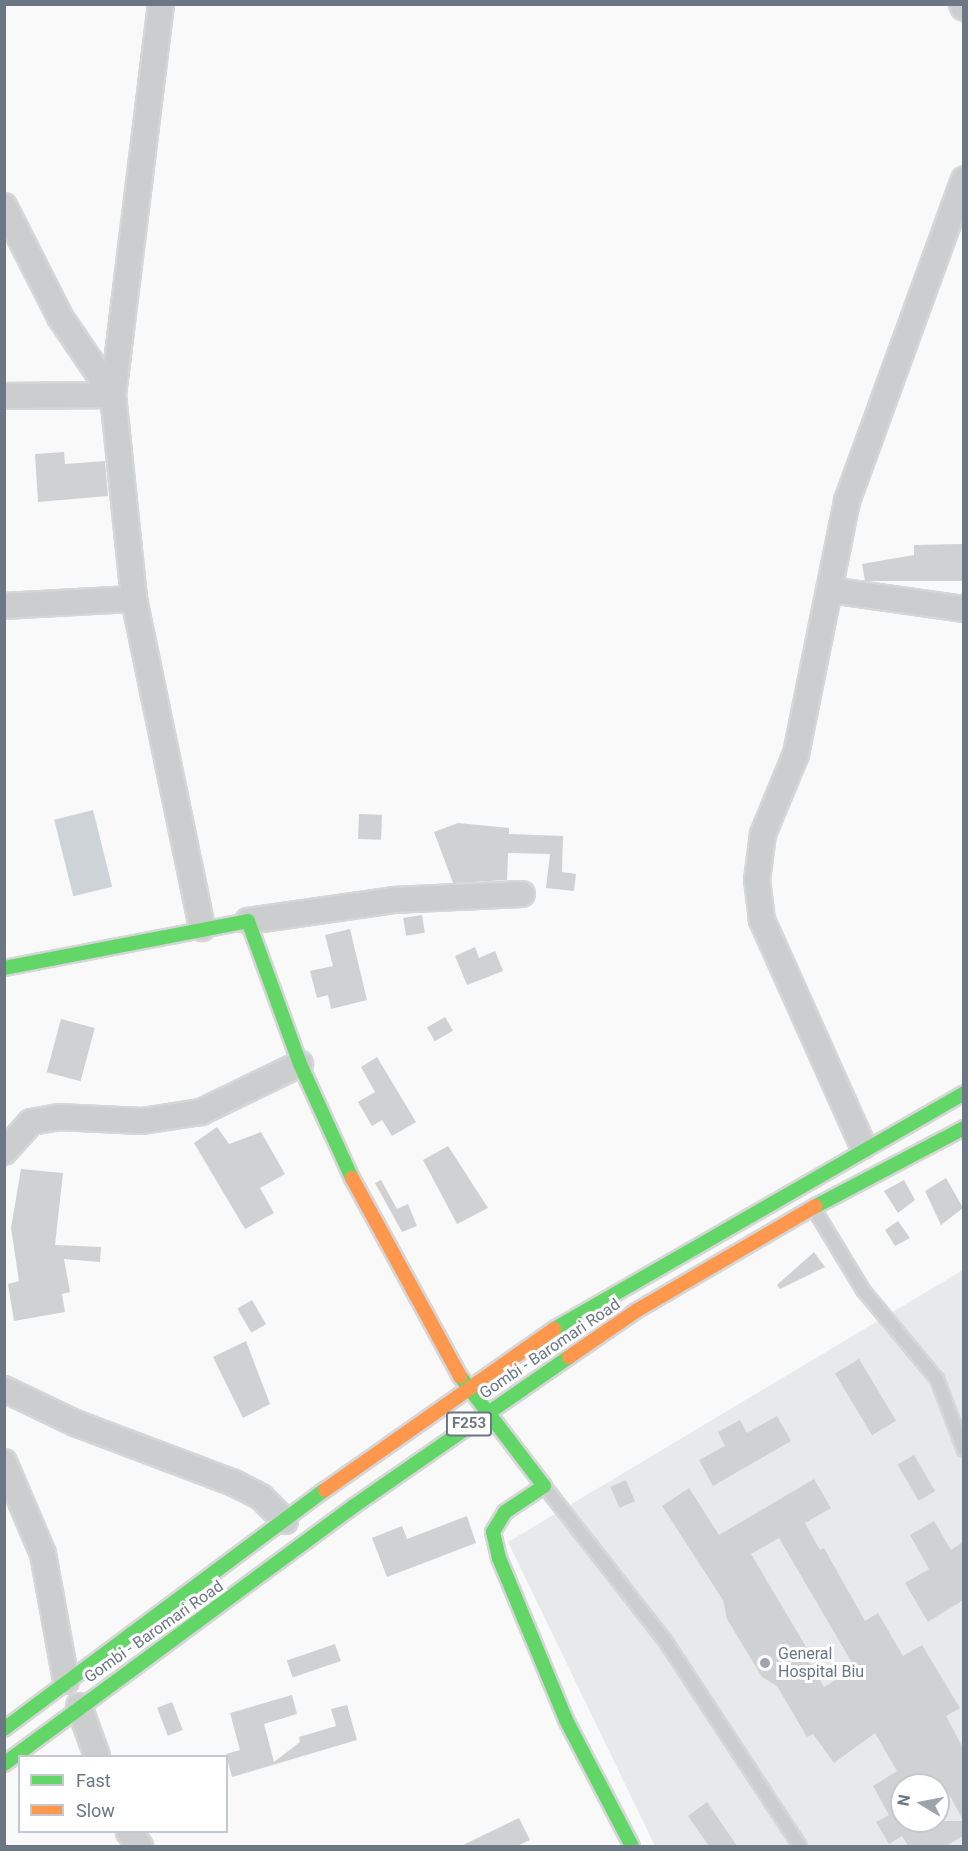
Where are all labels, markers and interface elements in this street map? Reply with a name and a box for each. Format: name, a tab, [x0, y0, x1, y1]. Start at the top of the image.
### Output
street label: Gombi - Baromari Road	[476, 1295, 624, 1403]
road number: F253	[445, 1412, 493, 1436]
street label: Gombi - Baromari Road	[81, 1577, 227, 1687]
place label: General Hospital Biu	[778, 1644, 864, 1682]
marker: General Hospital Biu	[756, 1654, 774, 1672]
legend	[18, 1755, 228, 1833]
text: Fast	[76, 1770, 111, 1791]
north arrow	[890, 1773, 950, 1833]
text: N	[893, 1793, 914, 1807]
text: Slow	[76, 1800, 115, 1821]

